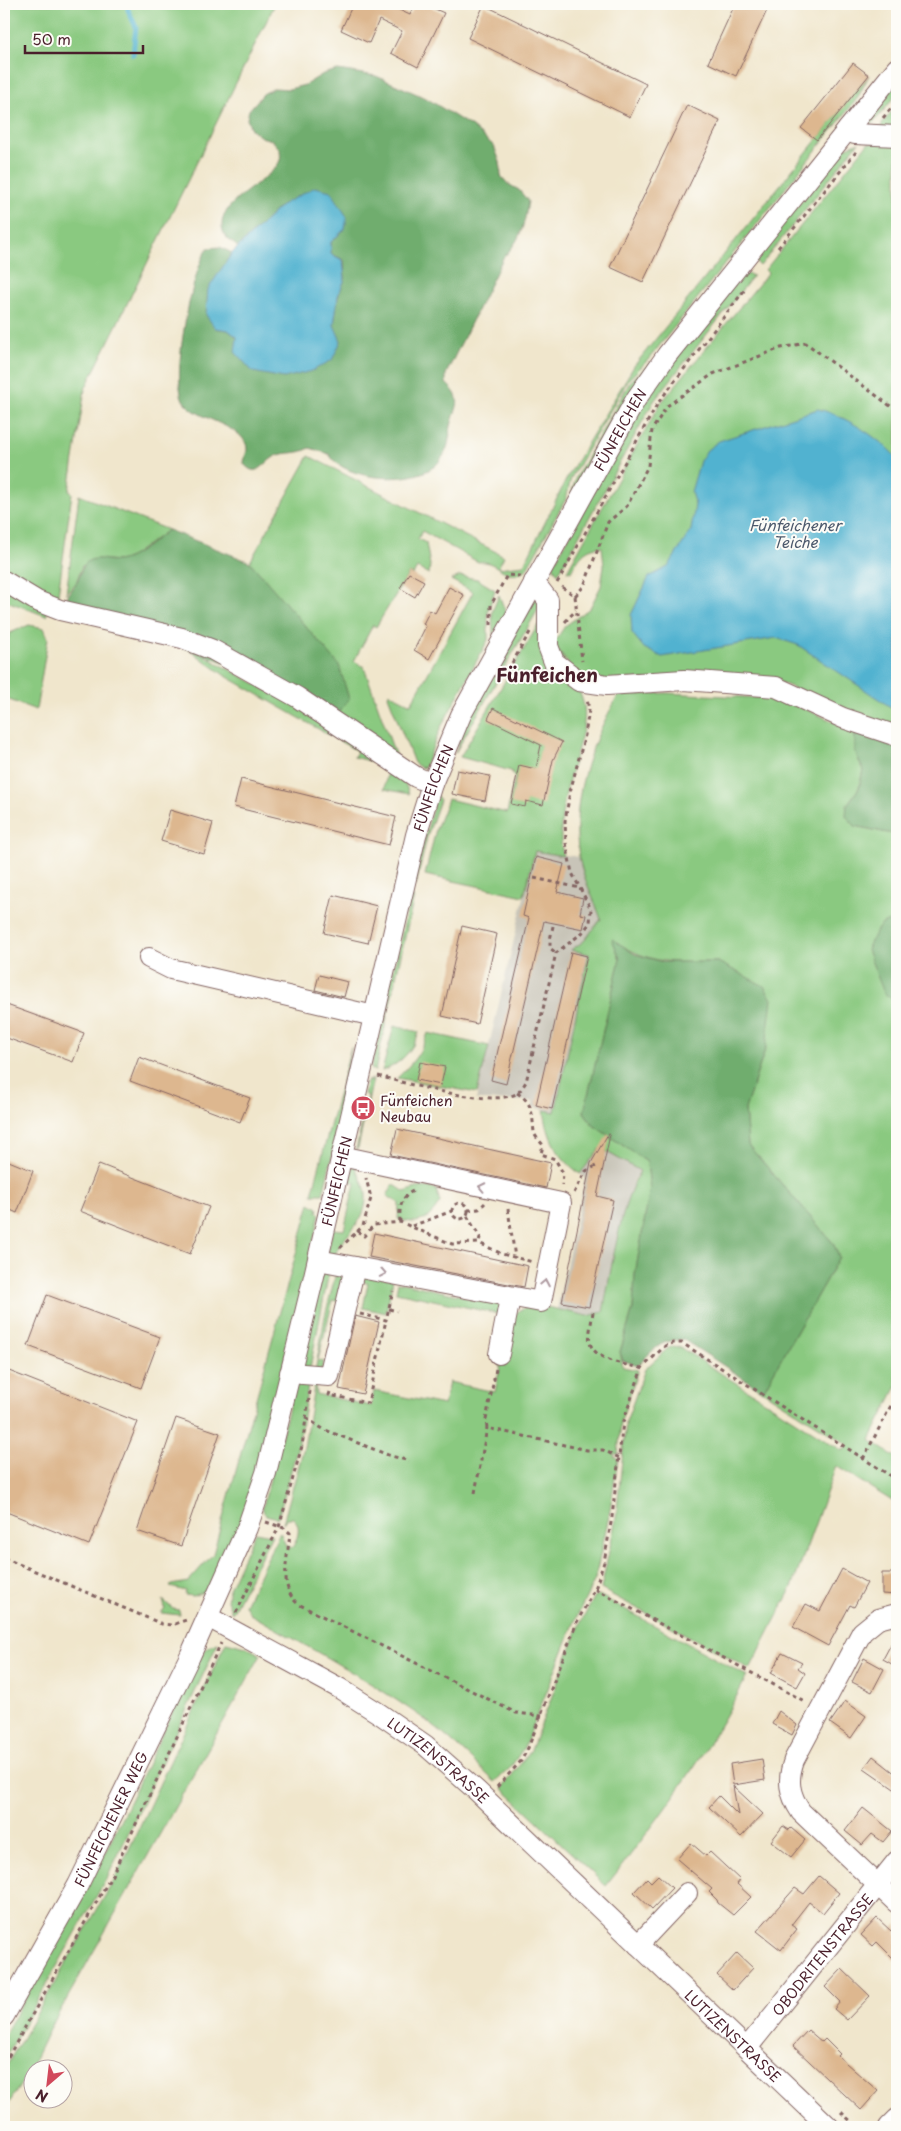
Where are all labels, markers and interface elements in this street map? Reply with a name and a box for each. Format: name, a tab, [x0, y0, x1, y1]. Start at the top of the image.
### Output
scale bar	[25, 22, 142, 54]
text: 50 m	[32, 27, 71, 50]
street label: FÜNFEICHEN	[588, 384, 651, 475]
water label: Fünfeichener Teiche	[749, 513, 843, 553]
district label: Fünfeichen	[496, 660, 598, 688]
street label: FÜNFEICHEN	[407, 741, 458, 834]
place label: Fünfeichen Neubau	[380, 1090, 452, 1127]
bus stop icon: Fünfeichen Neubau	[350, 1095, 376, 1121]
street label: FÜNFEICHEN	[315, 1134, 357, 1228]
one-way arrow	[477, 1182, 486, 1192]
one-way arrow	[379, 1267, 387, 1278]
one-way arrow	[539, 1279, 550, 1288]
street label: LUTIZENSTRASSE	[383, 1712, 494, 1808]
street label: FÜNFEICHENER WEG	[68, 1748, 152, 1890]
street label: OBODRITENSTRASSE	[767, 1889, 878, 2020]
street label: LUTIZENSTRASSE	[680, 1985, 786, 2087]
north arrow	[22, 2058, 72, 2108]
text: N	[32, 2084, 51, 2108]

